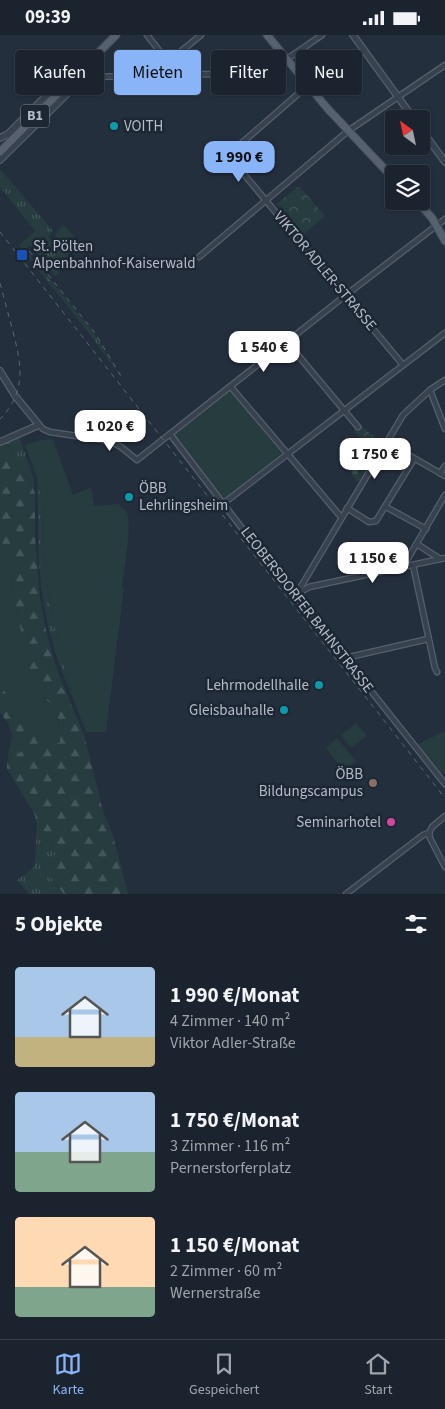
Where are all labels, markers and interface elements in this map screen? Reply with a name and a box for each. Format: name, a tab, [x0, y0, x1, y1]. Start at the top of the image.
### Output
text: 09:39	[25, 4, 71, 31]
chip: Kaufen	[15, 50, 104, 95]
chip: Mieten	[114, 50, 201, 95]
chip: Filter	[211, 50, 286, 95]
chip: Neu	[296, 50, 362, 95]
road number: B1	[21, 105, 49, 127]
north arrow	[385, 110, 430, 155]
map controls	[385, 110, 430, 210]
place label: VOITH	[124, 116, 163, 137]
marker: VOITH	[108, 120, 120, 132]
pin: 1 990 €	[193, 141, 285, 183]
text: 1 990 €	[215, 146, 263, 168]
button: layers	[385, 165, 430, 210]
street label: VIKTOR ADLER-STRASSE	[269, 207, 381, 335]
place label: St. Pölten Alpenbahnhof-Kaiserwald	[33, 236, 196, 274]
marker: St. Pölten Alpenbahnhof-Kaiserwald	[15, 248, 29, 262]
pin: 1 540 €	[218, 331, 310, 373]
text: 1 540 €	[240, 336, 288, 358]
pin: 1 020 €	[64, 409, 156, 452]
text: 1 020 €	[86, 415, 134, 437]
pin: 1 750 €	[329, 437, 421, 480]
text: 1 750 €	[351, 443, 399, 465]
place label: ÖBB Lehrlingsheim	[139, 478, 228, 516]
marker: ÖBB Lehrlingsheim	[123, 491, 135, 503]
street label: LEOBERSDORFER BAHNSTRASSE	[236, 523, 379, 697]
pin: 1 150 €	[327, 541, 419, 584]
text: 1 150 €	[349, 547, 397, 569]
place label: Lehrmodellhalle	[206, 675, 309, 696]
marker: Lehrmodellhalle	[313, 679, 325, 691]
place label: Gleisbauhalle	[189, 700, 274, 721]
marker: Gleisbauhalle	[278, 704, 290, 716]
place label: ÖBB Bildungscampus	[259, 764, 363, 802]
marker: ÖBB Bildungscampus	[367, 777, 379, 789]
place label: Seminarhotel	[296, 812, 381, 833]
marker: Seminarhotel	[385, 816, 397, 828]
text: 5 Objekte	[15, 909, 103, 939]
icon: filters	[402, 910, 430, 938]
text: 1 990 €/Monat	[170, 980, 299, 1010]
icon: home	[55, 987, 115, 1047]
text: 4 Zimmer · 140 m²	[170, 1010, 290, 1032]
text: Viktor Adler-Straße	[170, 1032, 296, 1054]
text: 1 750 €/Monat	[170, 1105, 299, 1135]
icon: home	[55, 1112, 115, 1172]
text: 3 Zimmer · 116 m²	[170, 1135, 290, 1157]
text: Pernerstorferplatz	[170, 1157, 291, 1179]
text: 1 150 €/Monat	[170, 1230, 299, 1260]
icon: home	[55, 1237, 115, 1297]
text: 2 Zimmer · 60 m²	[170, 1260, 282, 1282]
text: Wernerstraße	[170, 1282, 260, 1304]
tab: Karte	[53, 1350, 84, 1400]
tab: Gespeichert	[189, 1350, 259, 1400]
tab: Start	[364, 1350, 392, 1400]

